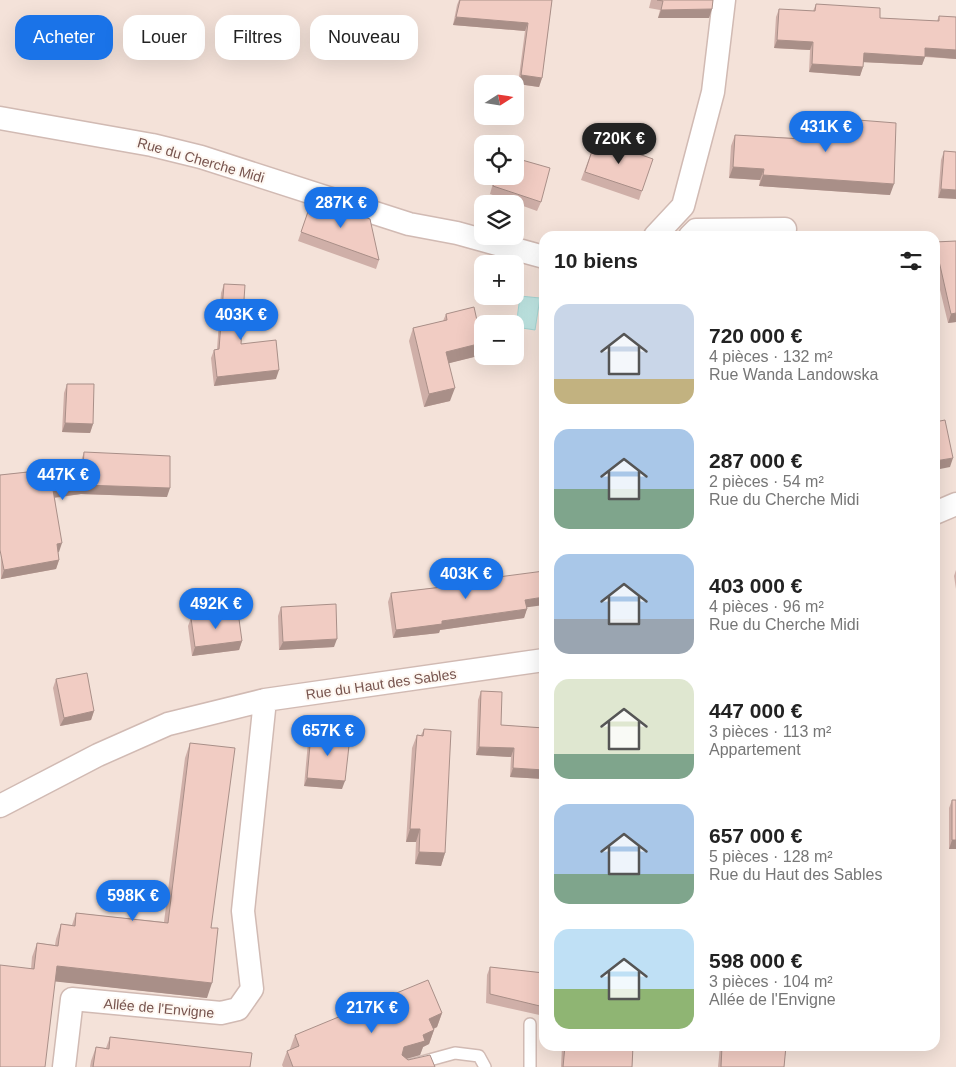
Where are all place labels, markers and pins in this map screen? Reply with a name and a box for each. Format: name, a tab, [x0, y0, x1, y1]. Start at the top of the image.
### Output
pin: 431K €	[785, 110, 867, 153]
pin: 720K €	[578, 122, 660, 165]
pin: 287K €	[300, 186, 382, 229]
pin: 403K €	[200, 298, 282, 341]
pin: 447K €	[22, 458, 104, 501]
pin: 403K €	[425, 558, 507, 600]
pin: 492K €	[175, 588, 257, 630]
pin: 657K €	[287, 714, 369, 757]
pin: 598K €	[92, 880, 174, 922]
pin: 217K €	[331, 992, 413, 1034]

